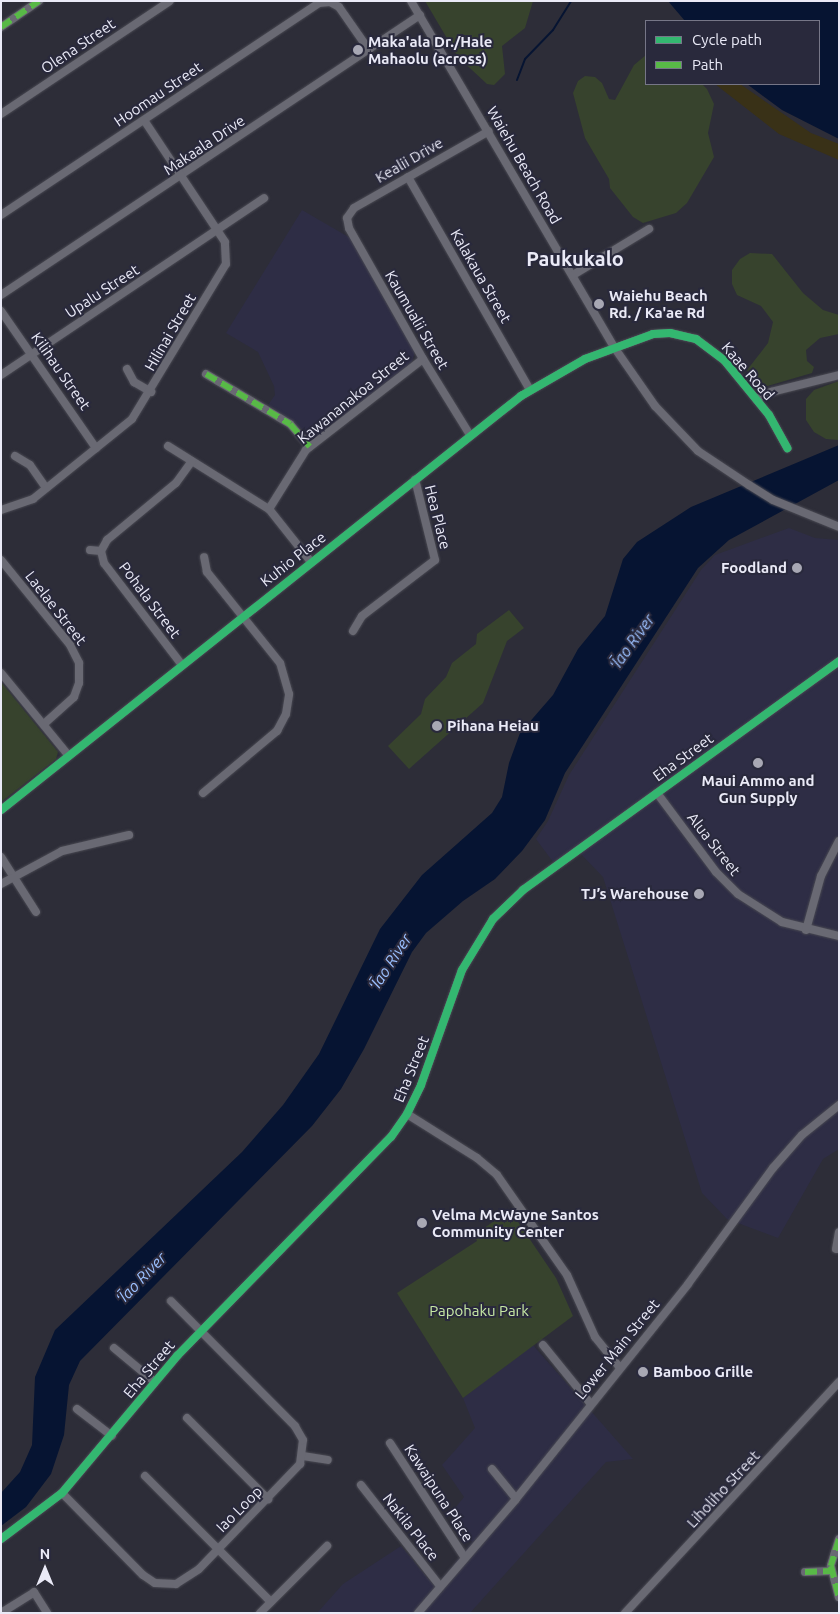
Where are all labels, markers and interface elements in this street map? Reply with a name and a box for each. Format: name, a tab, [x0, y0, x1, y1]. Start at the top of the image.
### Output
street label: Olena Street	[38, 15, 118, 77]
legend	[645, 20, 820, 85]
text: Cycle path	[692, 31, 762, 48]
place label: Maka'ala Dr./Hale Mahaolu (across)	[368, 32, 492, 67]
marker: Maka'ala Dr./Hale Mahaolu (across)	[352, 44, 364, 56]
text: Path	[692, 56, 723, 73]
street label: Hoomau Street	[110, 58, 206, 130]
street label: Waiehu Beach Road	[483, 103, 565, 227]
street label: Makaala Drive	[160, 111, 248, 179]
street label: Kealii Drive	[372, 133, 446, 187]
street label: Kalakaua Street	[447, 226, 515, 326]
district label: Paukukalo	[526, 246, 624, 270]
street label: Upalu Street	[62, 260, 142, 322]
street label: Kaumualii Street	[381, 267, 453, 373]
place label: Waiehu Beach Rd. / Ka'ae Rd	[609, 286, 708, 321]
street label: Hilinai Street	[140, 290, 200, 374]
marker: Waiehu Beach Rd. / Ka'ae Rd	[593, 298, 605, 310]
street label: Kilihau Street	[28, 329, 94, 413]
street label: Kaae Road	[718, 338, 778, 404]
street label: Kawananakoa Street	[294, 347, 412, 447]
street label: Hea Place	[421, 483, 455, 551]
street label: Kuhio Place	[257, 528, 329, 590]
street label: Pohala Street	[115, 558, 185, 642]
place label: Foodland	[721, 559, 787, 577]
marker: Foodland	[791, 562, 803, 574]
street label: Laelae Street	[22, 567, 90, 649]
water label: ʻĪao River	[605, 610, 659, 674]
place label: Pihana Heiau	[447, 717, 539, 735]
marker: Pihana Heiau	[431, 720, 443, 732]
street label: Eha Street	[649, 729, 717, 785]
marker: Maui Ammo and Gun Supply	[752, 757, 764, 769]
place label: Maui Ammo and Gun Supply	[702, 771, 814, 806]
street label: Alua Street	[684, 809, 744, 879]
place label: TJ’s Warehouse	[581, 885, 689, 903]
marker: TJ’s Warehouse	[693, 888, 705, 900]
water label: ʻĪao River	[364, 930, 416, 994]
street label: Eha Street	[390, 1033, 432, 1105]
place label: Velma McWayne Santos Community Center	[432, 1205, 599, 1240]
marker: Velma McWayne Santos Community Center	[416, 1217, 428, 1229]
water label: ʻĪao River	[112, 1248, 170, 1308]
street label: Lower Main Street	[571, 1295, 663, 1403]
park label: Papohaku Park	[429, 1302, 529, 1320]
street label: Eha Street	[120, 1336, 178, 1402]
place label: Bamboo Grille	[653, 1363, 753, 1381]
marker: Bamboo Grille	[637, 1366, 649, 1378]
street label: Kawaipuna Place	[401, 1441, 477, 1545]
street label: Liholiho Street	[683, 1447, 763, 1531]
street label: Iao Loop	[212, 1482, 266, 1536]
street label: Nakila Place	[379, 1490, 443, 1564]
north arrow	[20, 1544, 70, 1594]
text: N	[40, 1546, 50, 1562]

